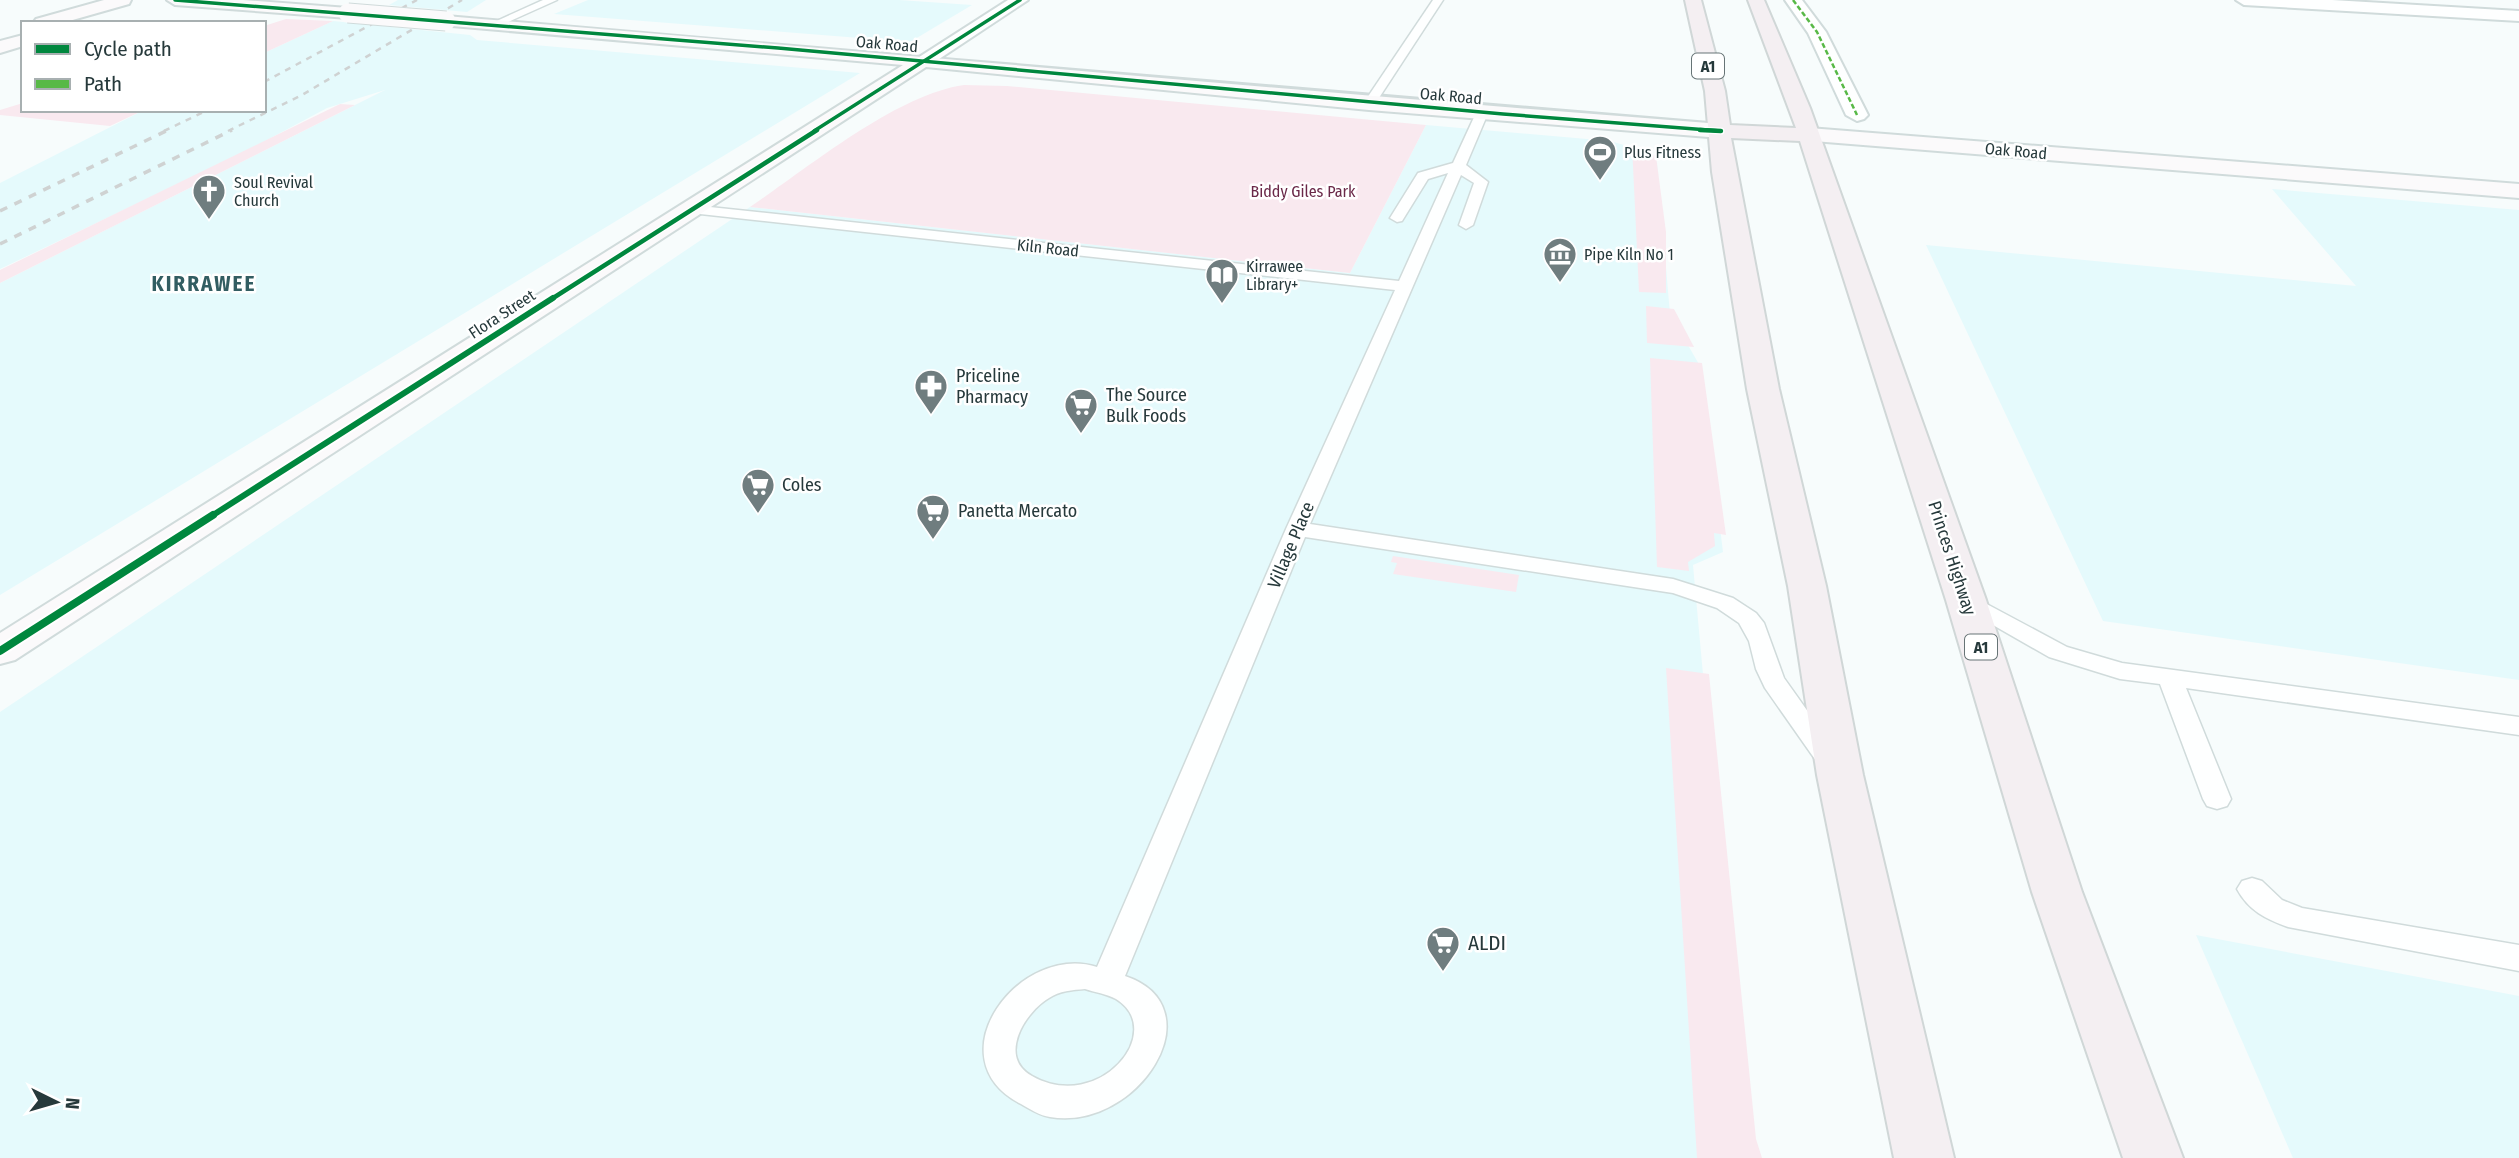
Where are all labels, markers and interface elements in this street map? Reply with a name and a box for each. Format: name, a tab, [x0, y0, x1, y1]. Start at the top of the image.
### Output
legend	[21, 21, 266, 112]
street label: Oak Road	[855, 32, 919, 56]
text: Cycle path	[84, 36, 172, 62]
road number: A1	[1692, 54, 1724, 78]
text: Path	[84, 71, 122, 97]
street label: Oak Road	[1419, 84, 1483, 108]
sports icon: Plus Fitness	[1581, 133, 1619, 182]
street label: Oak Road	[1984, 139, 2048, 163]
place label: Plus Fitness	[1624, 143, 1701, 162]
church icon: Soul Revival Church	[190, 172, 228, 221]
place label: Soul Revival Church	[234, 173, 313, 210]
park label: Biddy Giles Park	[1250, 182, 1356, 201]
street label: Kiln Road	[1016, 235, 1080, 261]
museum icon: Pipe Kiln No 1	[1541, 235, 1579, 284]
place label: Pipe Kiln No 1	[1584, 245, 1674, 264]
library icon: Kirrawee Library+	[1203, 256, 1241, 305]
place label: Kirrawee Library+	[1246, 257, 1303, 294]
district label: KIRRAWEE	[152, 271, 256, 297]
street label: Flora Street	[465, 285, 539, 343]
place label: Priceline Pharmacy	[956, 365, 1028, 408]
pharmacy icon: Priceline Pharmacy	[912, 367, 950, 416]
place label: The Source Bulk Foods	[1106, 384, 1187, 427]
supermarket icon: The Source Bulk Foods	[1062, 386, 1100, 435]
supermarket icon: Coles	[739, 466, 777, 515]
place label: Coles	[782, 474, 822, 496]
supermarket icon: Panetta Mercato	[914, 492, 952, 541]
street label: Village Place	[1263, 498, 1319, 592]
street label: Princes Highway	[1923, 498, 1981, 618]
place label: Panetta Mercato	[958, 500, 1077, 522]
road number: A1	[1965, 634, 1997, 660]
supermarket icon: ALDI	[1424, 924, 1462, 973]
place label: ALDI	[1468, 930, 1506, 956]
north arrow	[21, 1067, 91, 1137]
text: N	[60, 1097, 84, 1110]

